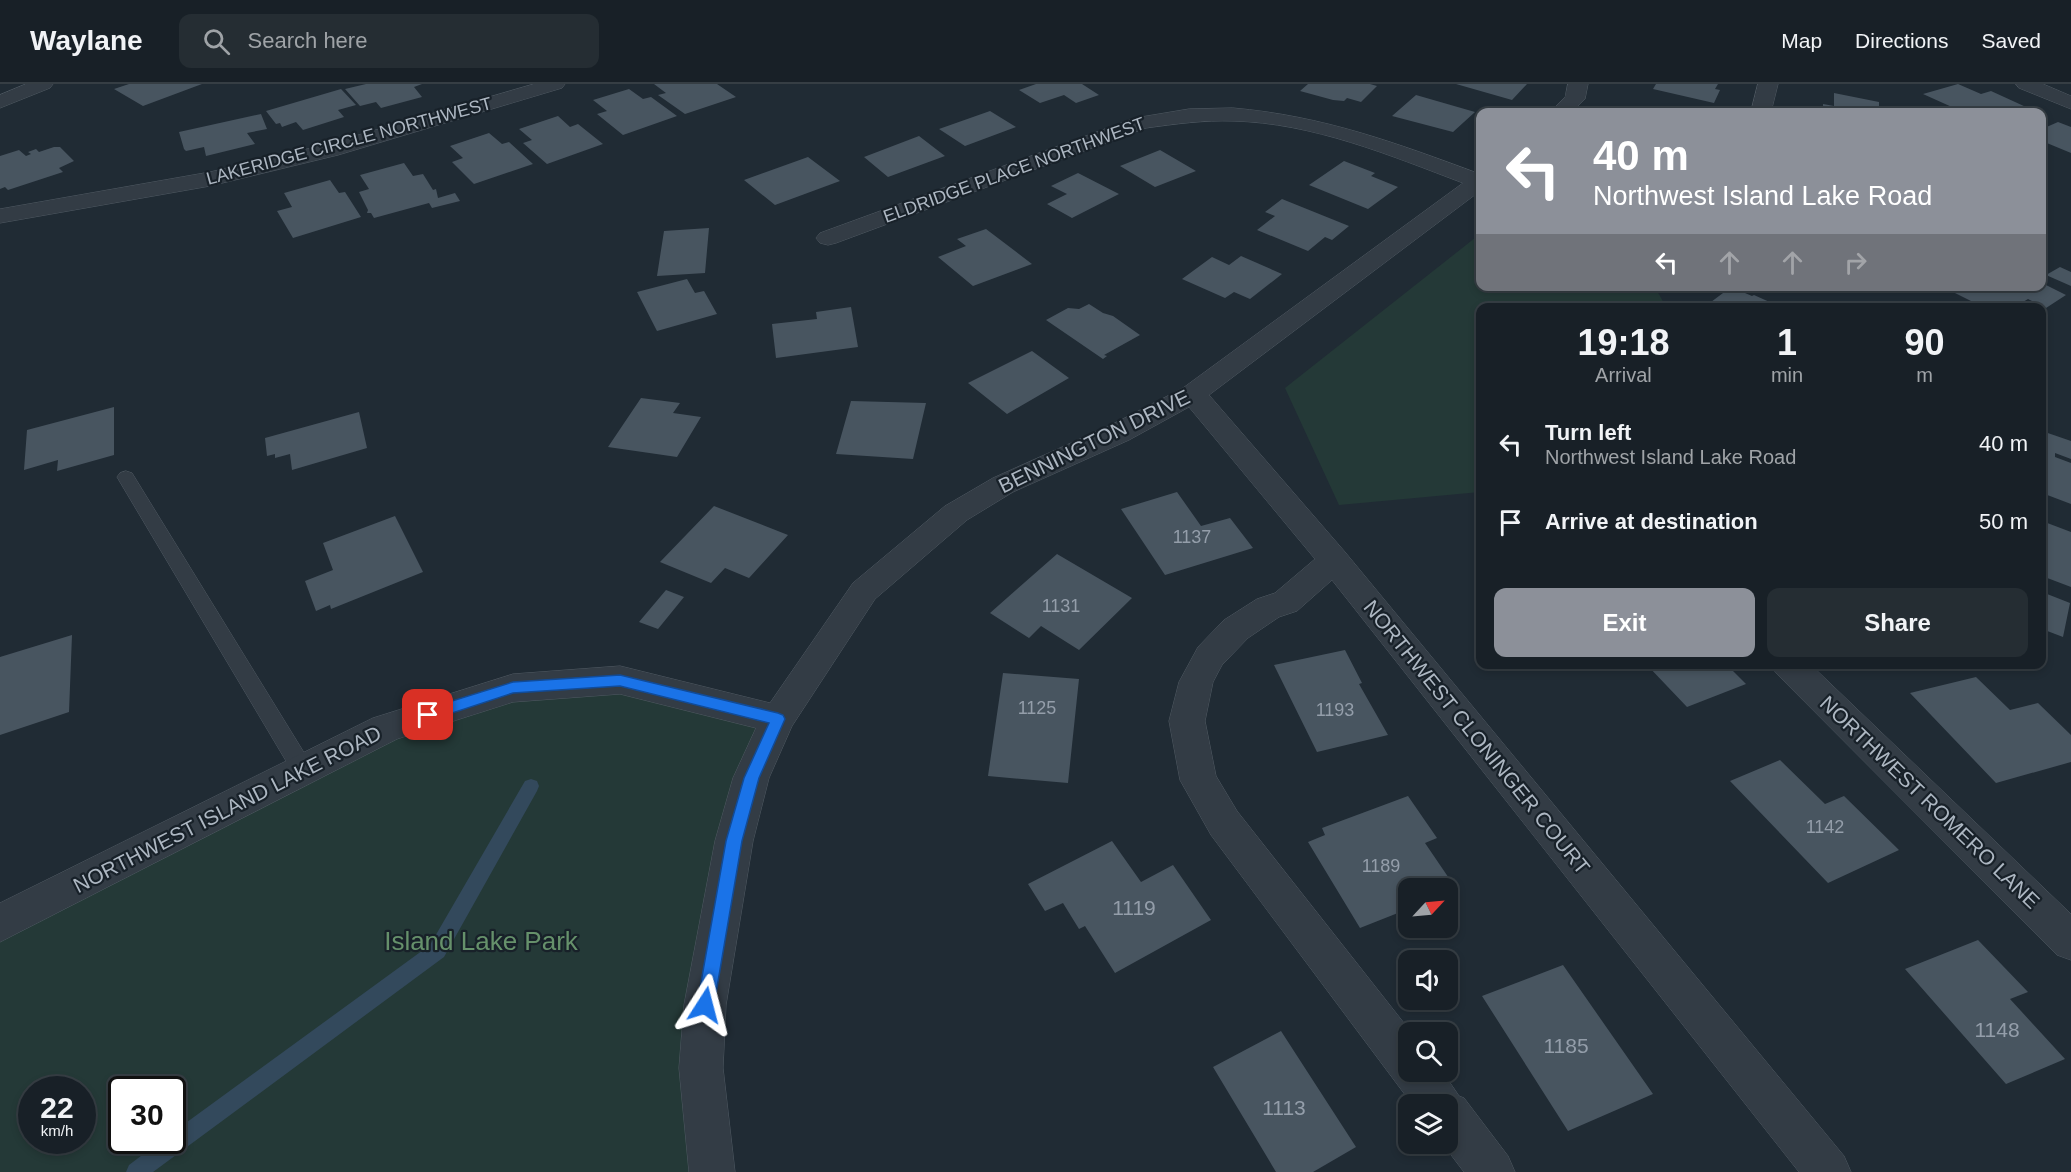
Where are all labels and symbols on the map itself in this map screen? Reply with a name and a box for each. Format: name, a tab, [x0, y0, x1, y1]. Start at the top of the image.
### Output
street label: LAKERIDGE CIRCLE NORTHWEST	[204, 93, 494, 189]
street label: ELDRIDGE PLACE NORTHWEST	[881, 113, 1147, 227]
street label: BENNINGTON DRIVE	[995, 385, 1193, 497]
house number: 1137	[1173, 527, 1211, 547]
house number: 1131	[1042, 596, 1080, 616]
street label: NORTHWEST CLONINGER COURT	[1359, 596, 1595, 879]
pin	[402, 689, 453, 740]
street label: NORTHWEST ROMERO LANE	[1816, 691, 2044, 913]
house number: 1125	[1018, 698, 1056, 718]
house number: 1193	[1316, 700, 1354, 720]
street label: NORTHWEST ISLAND LAKE ROAD	[69, 721, 385, 897]
house number: 1142	[1806, 817, 1844, 837]
house number: 1189	[1362, 856, 1400, 876]
north arrow	[1398, 878, 1458, 938]
house number: 1119	[1112, 896, 1156, 919]
park label: Island Lake Park	[384, 926, 579, 956]
position arrow	[673, 973, 737, 1037]
house number: 1148	[1974, 1018, 2020, 1041]
house number: 1185	[1543, 1034, 1589, 1057]
speed limit sign: 30	[108, 1076, 186, 1154]
house number: 1113	[1262, 1096, 1306, 1119]

